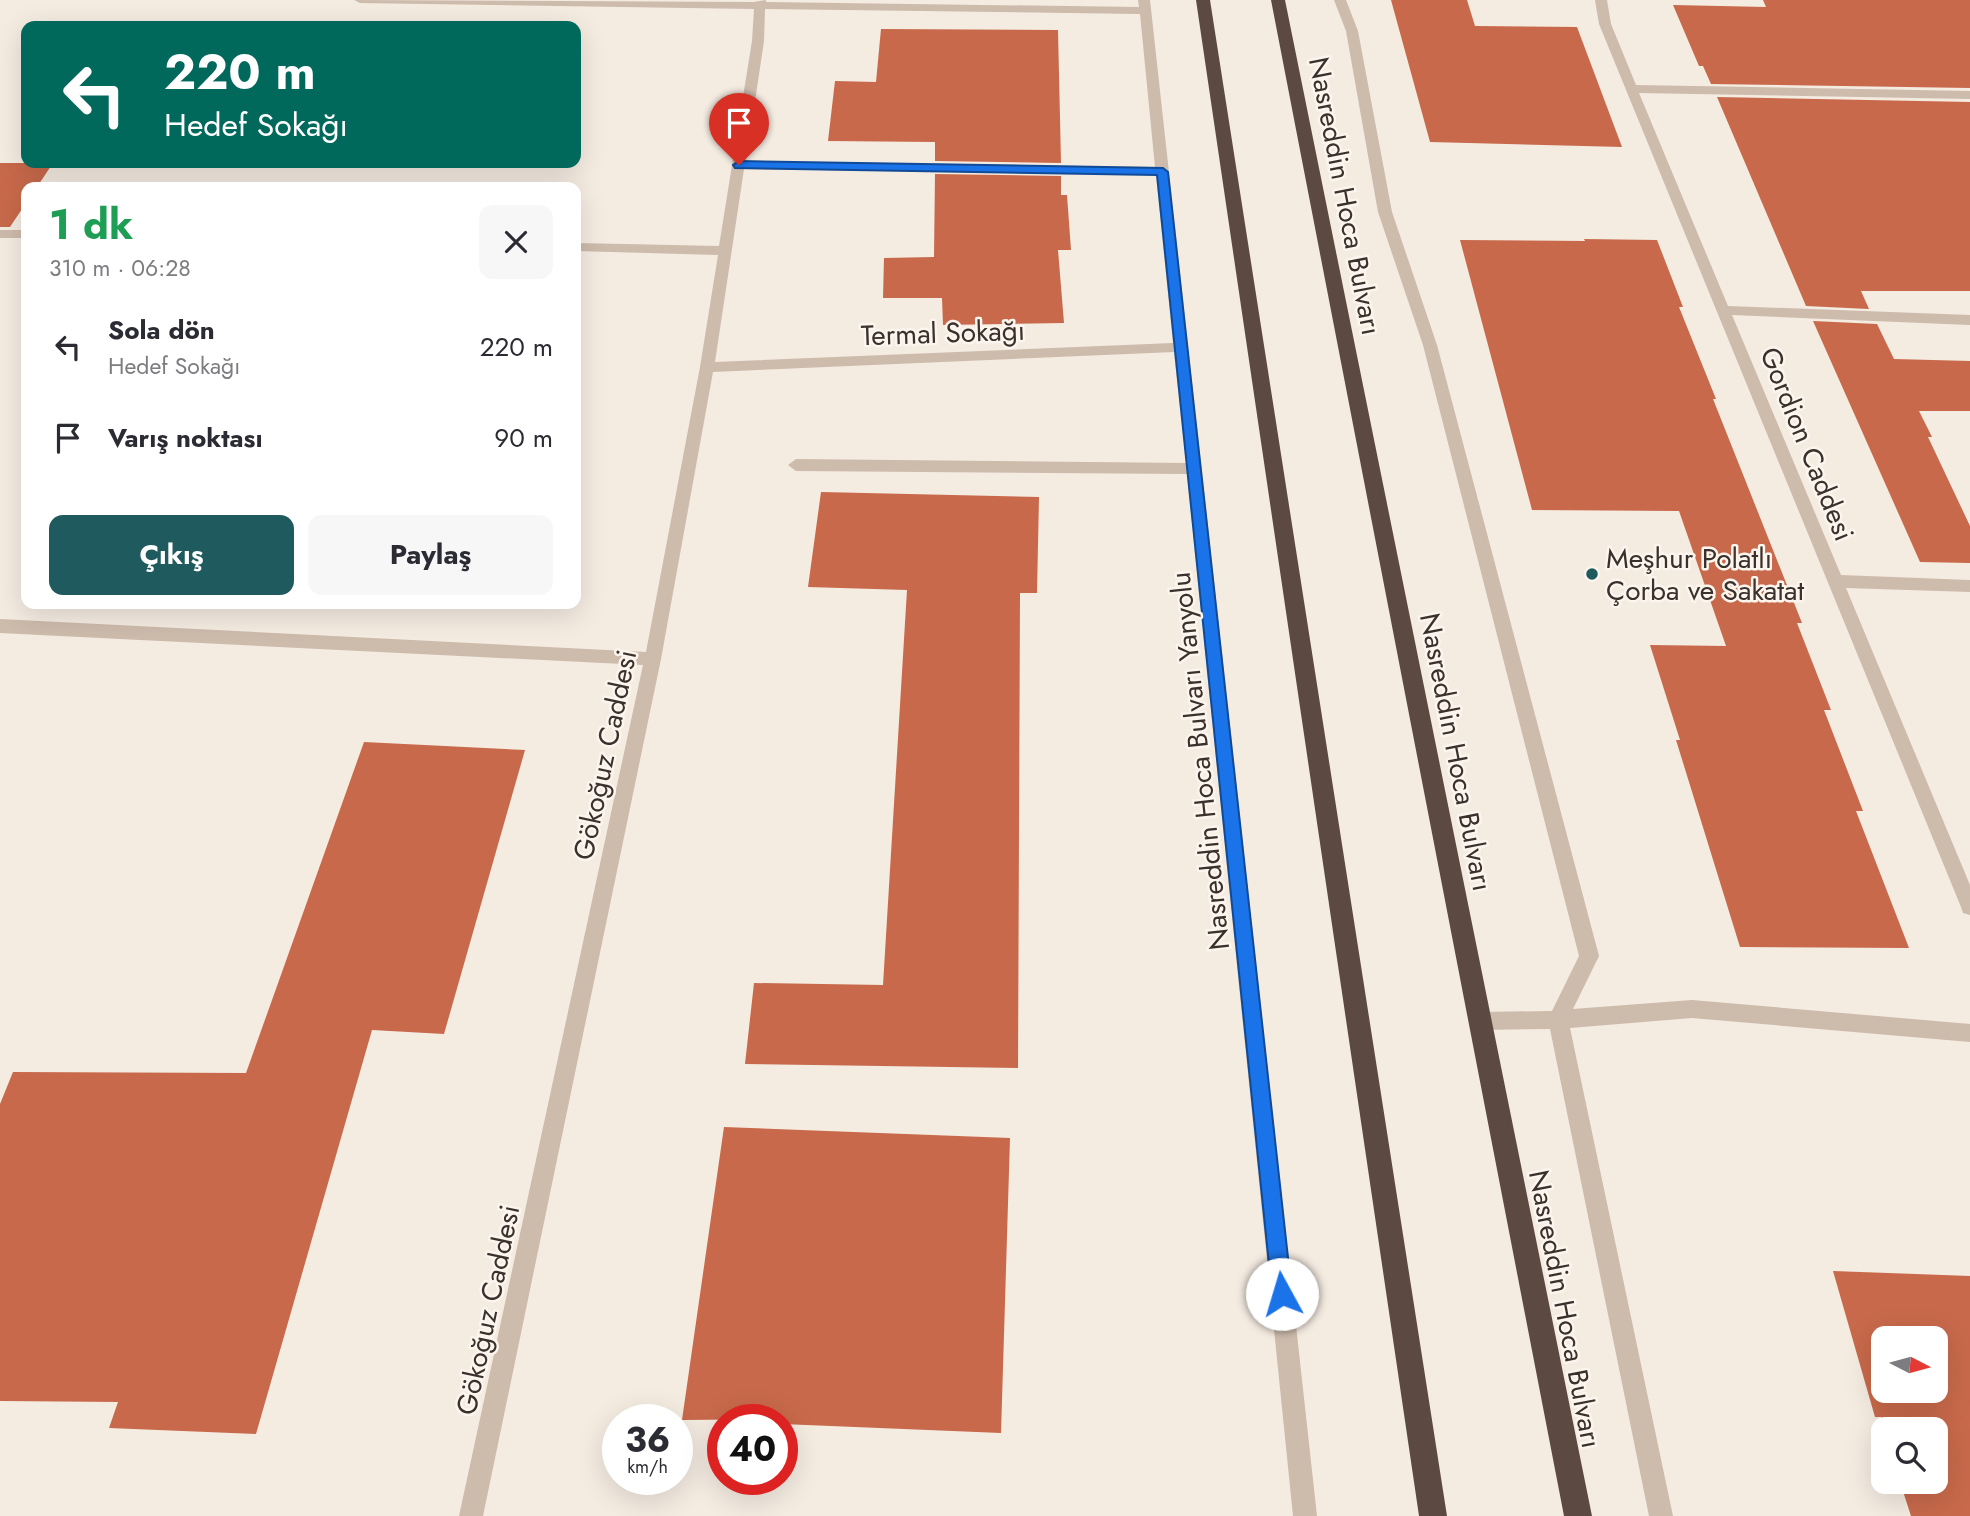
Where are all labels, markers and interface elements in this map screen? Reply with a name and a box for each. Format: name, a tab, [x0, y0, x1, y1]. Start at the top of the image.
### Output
text: 220 m	[164, 37, 316, 107]
icon: left	[49, 49, 140, 140]
street label: Nasreddin Hoca Bulvarı	[1298, 54, 1392, 338]
pin	[709, 93, 769, 165]
text: Hedef Sokağı	[164, 102, 348, 148]
icon: arrive	[720, 104, 758, 142]
text: 1 dk	[49, 194, 133, 255]
button: close	[479, 205, 553, 279]
text: 310 m · 06:28	[49, 251, 191, 285]
street label: Termal Sokağı	[860, 310, 1026, 356]
text: Sola dön	[108, 311, 215, 349]
icon: left	[49, 328, 87, 366]
text: 220 m	[480, 328, 553, 366]
street label: Gordion Caddesi	[1749, 341, 1865, 547]
text: Hedef Sokağı	[108, 349, 240, 383]
icon: arrive	[49, 419, 87, 457]
text: Varış noktası	[108, 419, 263, 457]
text: 90 m	[494, 419, 553, 457]
button: Çıkış	[49, 515, 294, 595]
button: Paylaş	[308, 515, 553, 595]
place label: Meşhur Polatlı Çorba ve Sakatat	[1606, 538, 1804, 611]
marker: Meşhur Polatlı Çorba ve Sakatat	[1584, 566, 1600, 582]
street label: Nasreddin Hoca Bulvarı Yanyolu	[1160, 570, 1240, 952]
street label: Nasreddin Hoca Bulvarı	[1409, 610, 1503, 894]
street label: Gökoğuz Caddesi	[563, 646, 647, 864]
street label: Nasreddin Hoca Bulvarı	[1518, 1167, 1612, 1451]
street label: Gökoğuz Caddesi	[446, 1201, 530, 1419]
position arrow	[1245, 1257, 1319, 1331]
north arrow	[1871, 1326, 1948, 1404]
map controls	[1871, 1326, 1948, 1494]
speed limit sign: 40	[707, 1404, 798, 1495]
text: 36	[625, 1415, 670, 1465]
button: search	[1871, 1417, 1948, 1494]
text: km/h	[627, 1454, 668, 1480]

